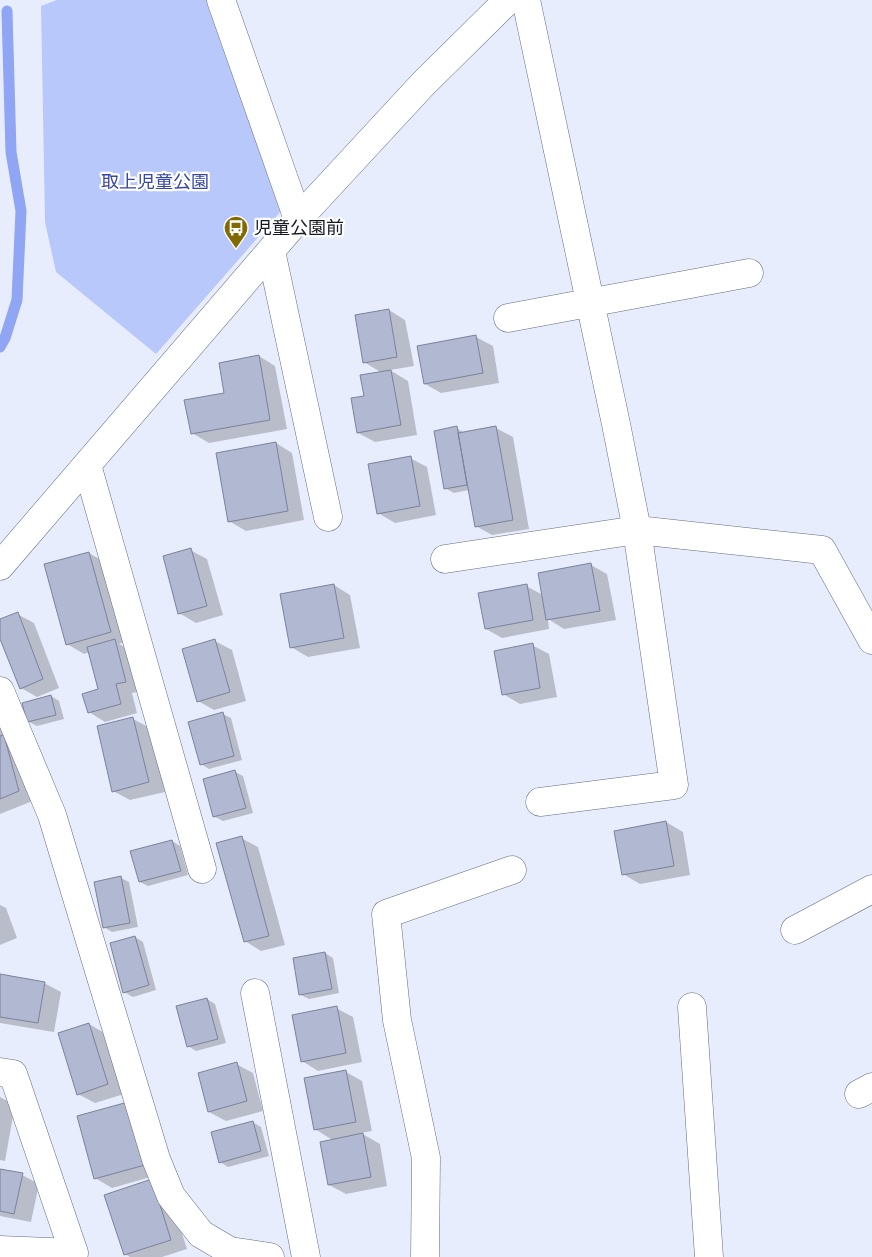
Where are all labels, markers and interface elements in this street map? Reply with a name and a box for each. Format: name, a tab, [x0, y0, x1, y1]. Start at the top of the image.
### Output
park label: 取上児童公園	[101, 171, 209, 193]
bus stop icon: 児童公園前	[223, 215, 249, 249]
place label: 児童公園前	[254, 217, 344, 239]

